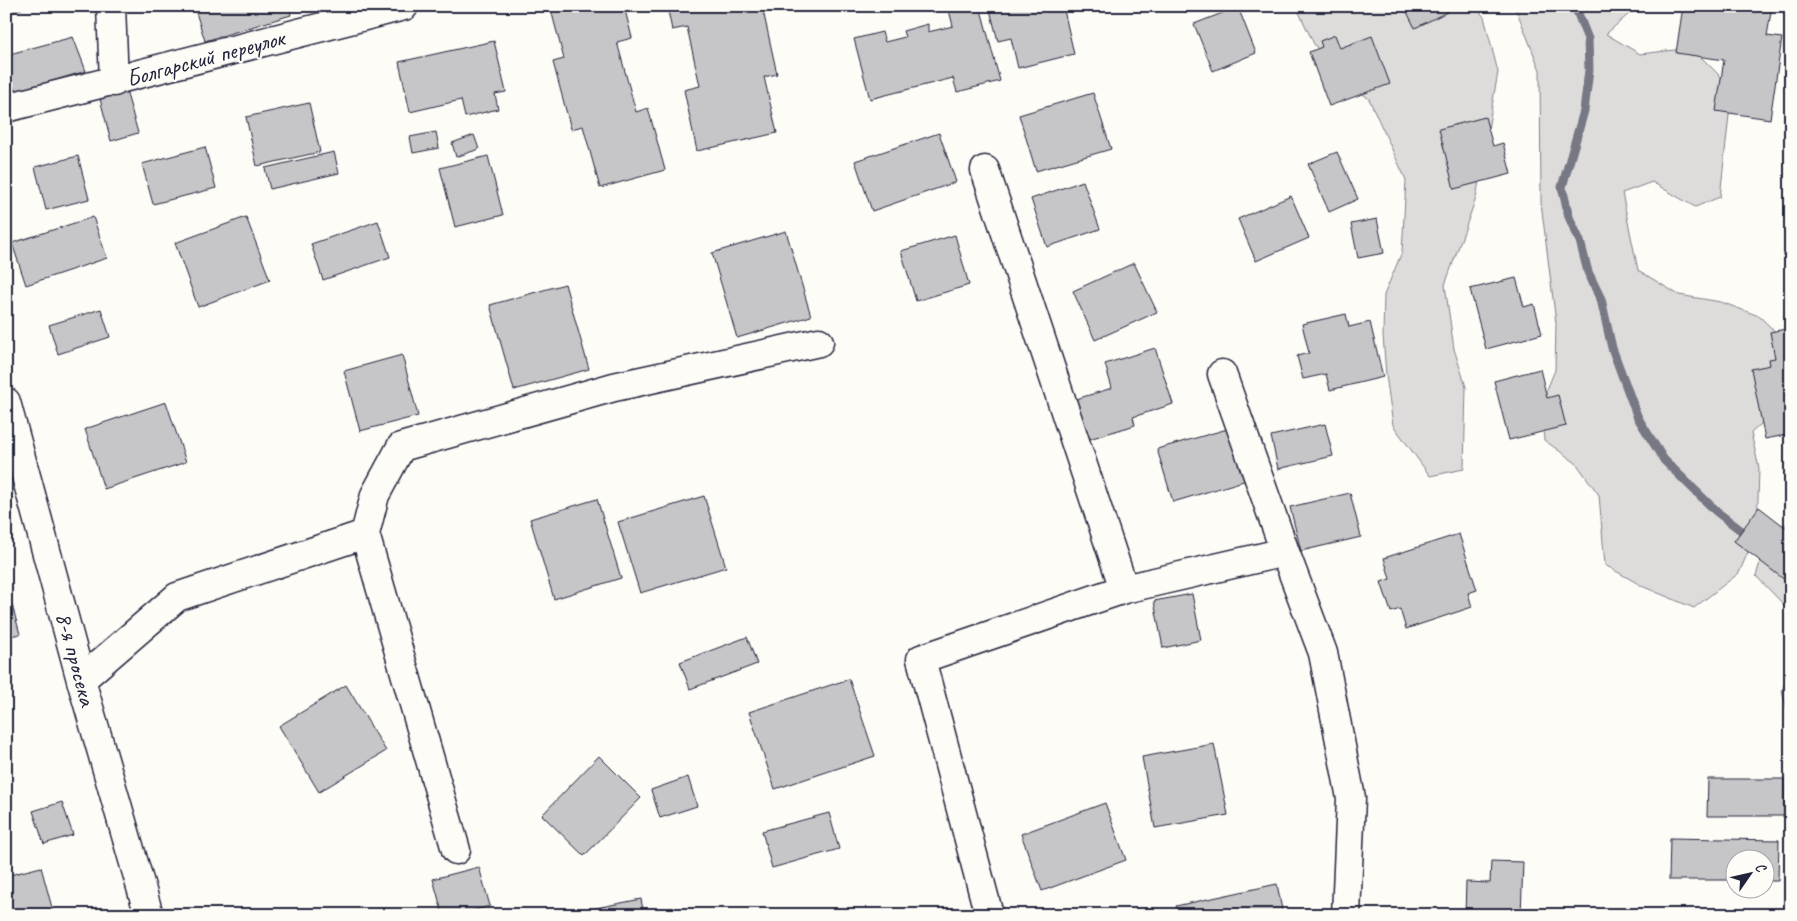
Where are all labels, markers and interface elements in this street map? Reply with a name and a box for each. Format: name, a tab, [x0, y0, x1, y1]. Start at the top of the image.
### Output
street label: Болгарский переулок	[123, 22, 289, 93]
street label: 8-я просека	[49, 609, 103, 711]
north arrow	[1724, 848, 1774, 898]
text: С	[1751, 859, 1771, 876]

